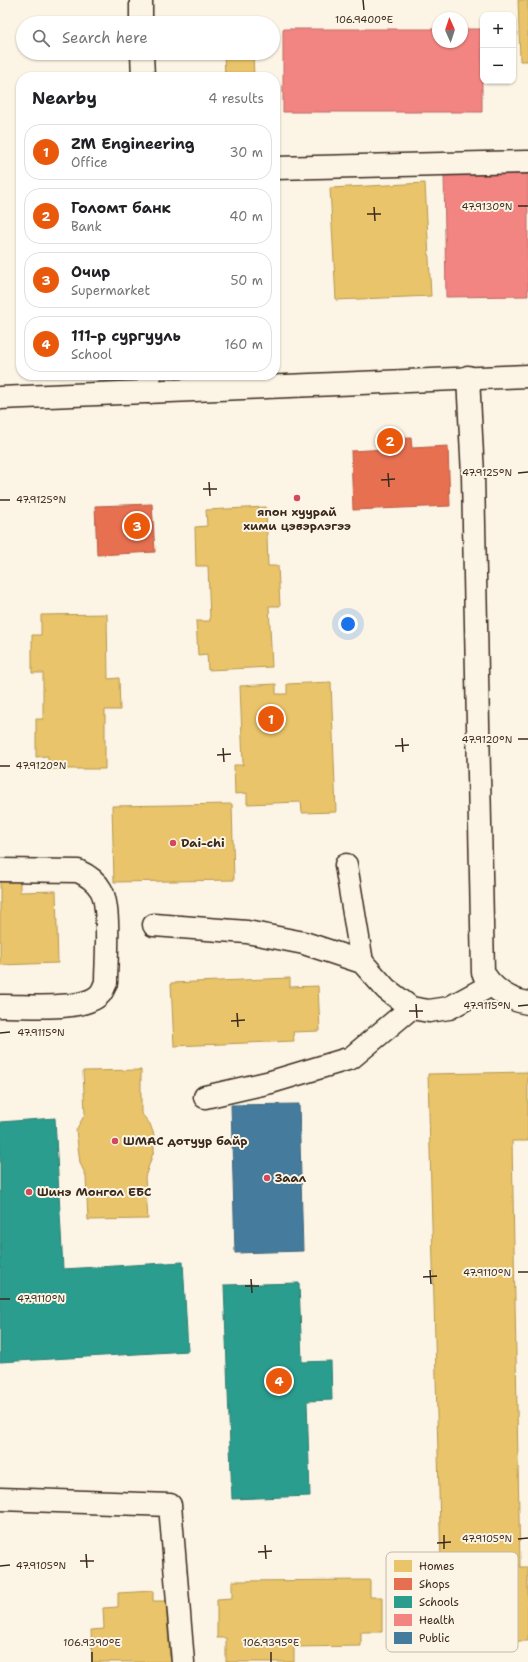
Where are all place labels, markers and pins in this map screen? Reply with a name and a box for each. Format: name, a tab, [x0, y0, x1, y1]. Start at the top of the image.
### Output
pin: 2	[377, 426, 403, 456]
marker: япон хуурай хими цэвэрлэгээ	[292, 493, 302, 503]
place label: япон хуурай хими цэвэрлэгээ	[243, 504, 351, 534]
pin: 3	[124, 511, 150, 541]
pin: 1	[258, 704, 284, 734]
place label: Dai-chi	[181, 835, 225, 851]
marker: Dai-chi	[168, 838, 178, 848]
place label: ШМАС дотуур байр	[123, 1133, 247, 1149]
marker: ШМАС дотуур байр	[110, 1136, 120, 1146]
place label: Заал	[275, 1170, 307, 1186]
marker: Заал	[262, 1173, 272, 1183]
place label: Шинэ Монгол ЕБС	[37, 1184, 151, 1200]
marker: Шинэ Монгол ЕБС	[24, 1187, 34, 1197]
pin: 4	[266, 1366, 292, 1396]

